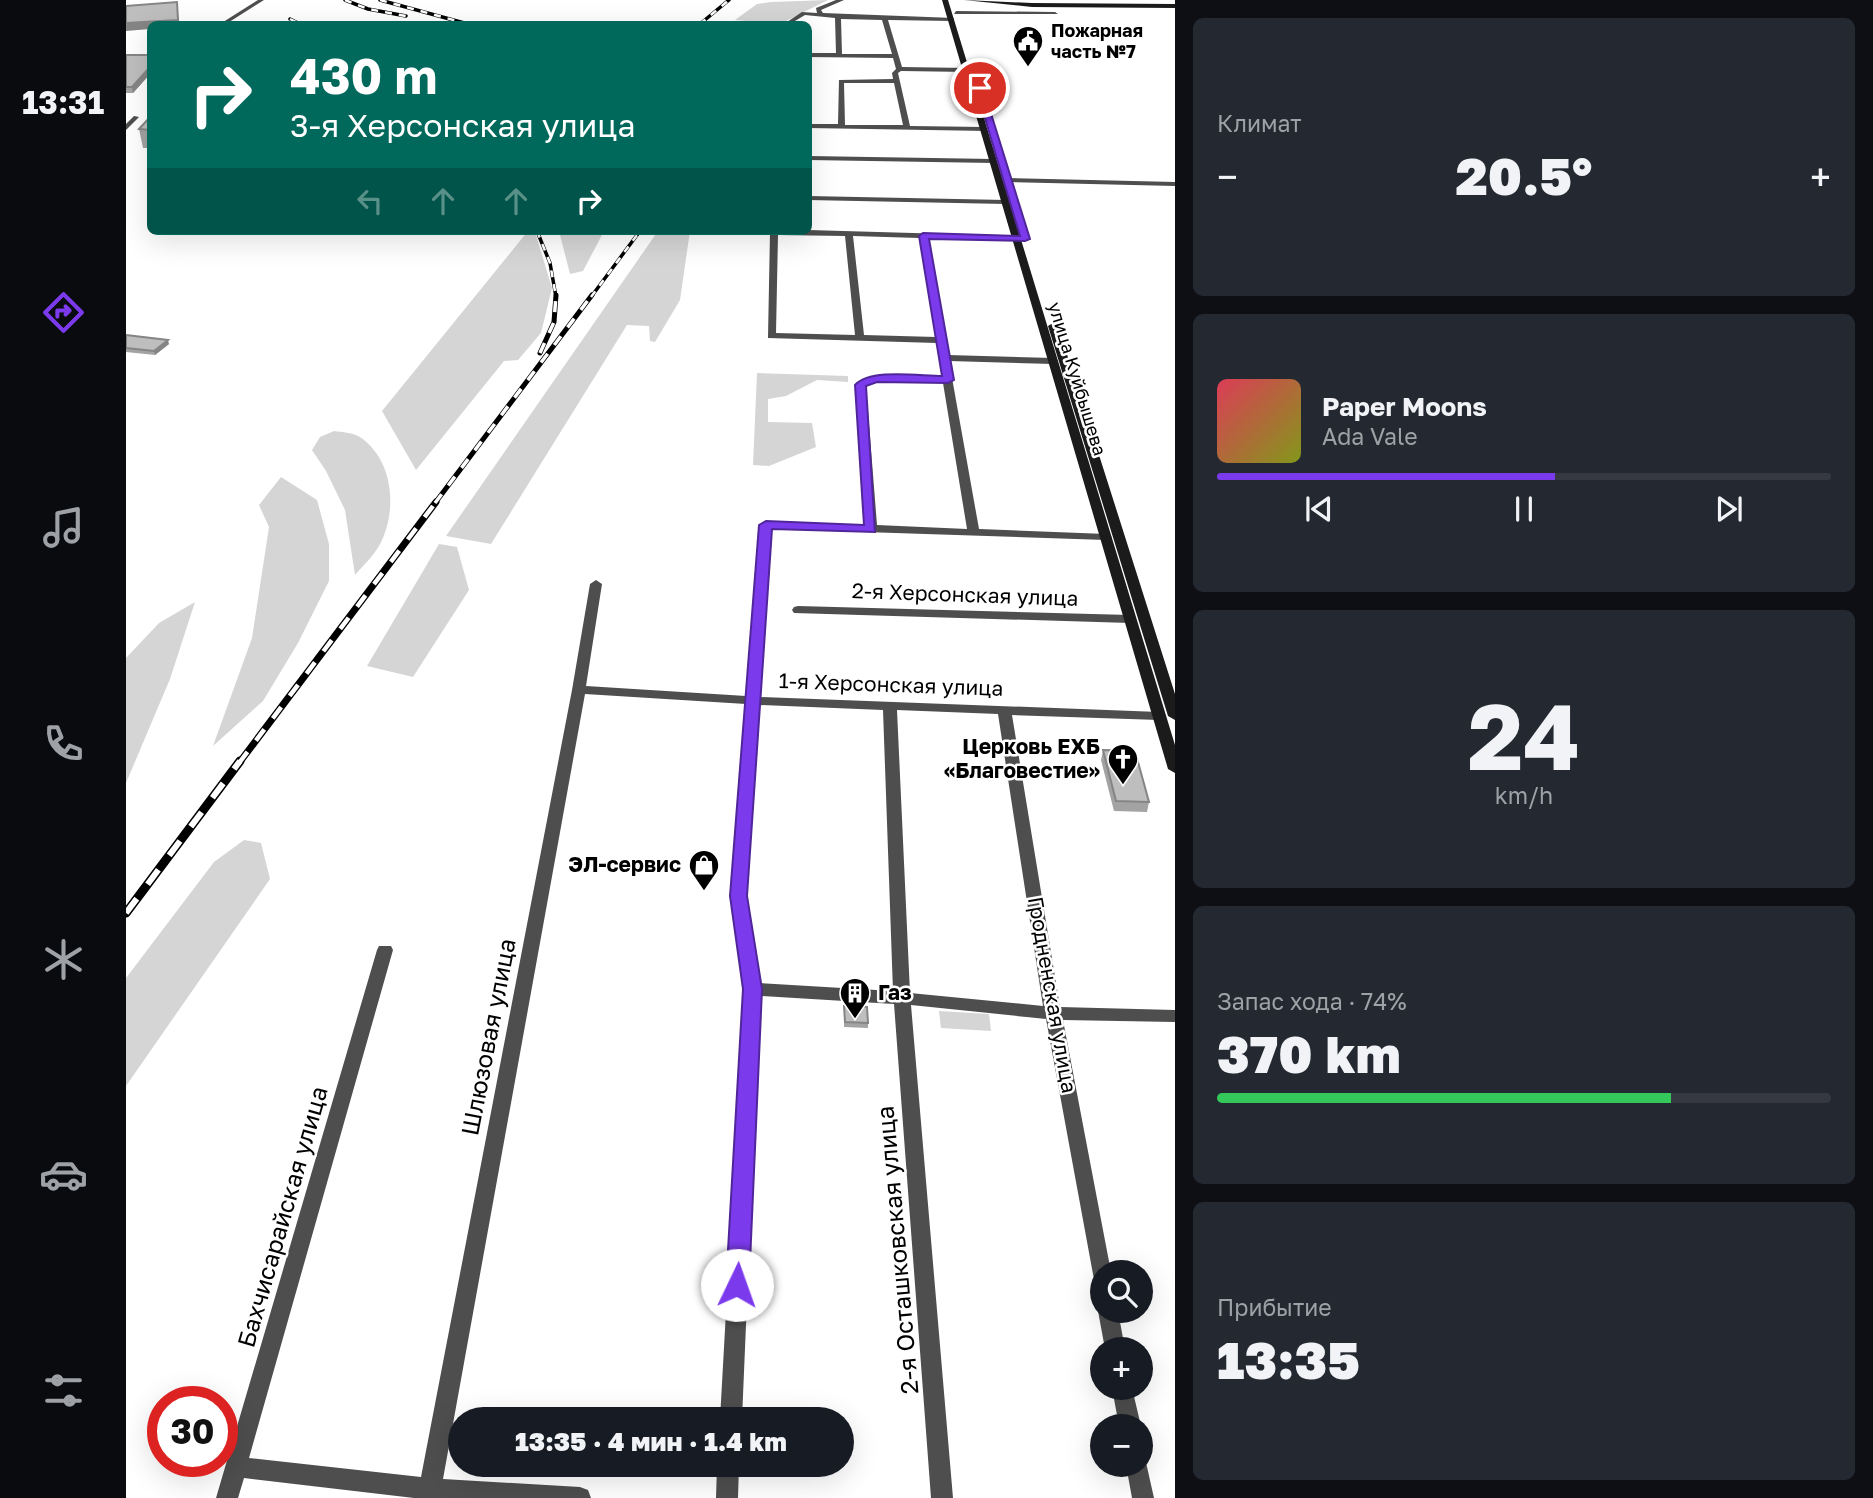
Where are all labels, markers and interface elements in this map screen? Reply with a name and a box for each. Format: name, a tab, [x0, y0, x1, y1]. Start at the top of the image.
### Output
place label: Пожарная часть №7	[1051, 19, 1143, 62]
public building icon: Пожарная часть №7	[1011, 24, 1045, 68]
text: 430 m	[290, 46, 438, 105]
icon: right	[175, 49, 266, 140]
pin	[950, 58, 1010, 118]
icon: arrive	[961, 69, 999, 107]
text: 13:31	[22, 83, 104, 121]
text: 3-я Херсонская улица	[290, 106, 636, 144]
text: Климат	[1217, 109, 1302, 137]
text: 20.5°	[1456, 144, 1592, 206]
text: −	[1217, 154, 1238, 199]
text: +	[1810, 154, 1831, 199]
icon: left	[351, 182, 389, 220]
icon: ahead	[424, 182, 462, 220]
icon: ahead	[497, 182, 535, 220]
icon: right	[570, 182, 608, 220]
icon: directions	[39, 288, 88, 337]
street label: улица Куйбышева	[1044, 299, 1112, 458]
text: Paper Moons	[1322, 391, 1487, 422]
text: Ada Vale	[1322, 422, 1418, 450]
icon: previous	[1300, 490, 1338, 528]
icon: pause	[1505, 490, 1543, 528]
icon: next	[1710, 490, 1748, 528]
icon: music	[39, 503, 88, 552]
street label: 2-я Херсонская улица	[851, 577, 1079, 611]
street label: 1-я Херсонская улица	[778, 667, 1004, 701]
text: 24	[1468, 681, 1580, 790]
icon: phone	[39, 719, 88, 768]
place label: Церковь ЕХБ «Благовестие»	[944, 733, 1100, 783]
church icon: Церковь ЕХБ «Благовестие»	[1106, 742, 1140, 786]
text: km/h	[1495, 781, 1553, 809]
shop icon: ЭЛ-сервис	[687, 848, 721, 892]
place label: ЭЛ-сервис	[568, 851, 681, 877]
street label: Гродненская улица	[1023, 894, 1083, 1095]
icon: climate	[39, 935, 88, 984]
street label: Шлюзовая улица	[454, 936, 521, 1138]
building icon: Газ	[838, 976, 872, 1020]
place label: Газ	[878, 979, 912, 1005]
text: Запас хода · 74%	[1217, 987, 1407, 1015]
text: 370 km	[1217, 1022, 1401, 1084]
street label: Бахчисарайская улица	[230, 1083, 333, 1350]
street label: 2-я Осташковская улица	[869, 1105, 924, 1396]
icon: car	[39, 1150, 88, 1199]
position arrow	[700, 1248, 774, 1322]
map controls	[1090, 1260, 1153, 1477]
button: search	[1090, 1260, 1153, 1323]
text: Прибытие	[1217, 1293, 1332, 1321]
text: 13:35	[1217, 1328, 1360, 1390]
button: +	[1090, 1337, 1153, 1400]
icon: filters	[39, 1366, 88, 1415]
speed limit sign: 30	[147, 1386, 238, 1477]
button: −	[1090, 1414, 1153, 1477]
text: 13:35 · 4 мин · 1.4 km	[515, 1426, 787, 1457]

